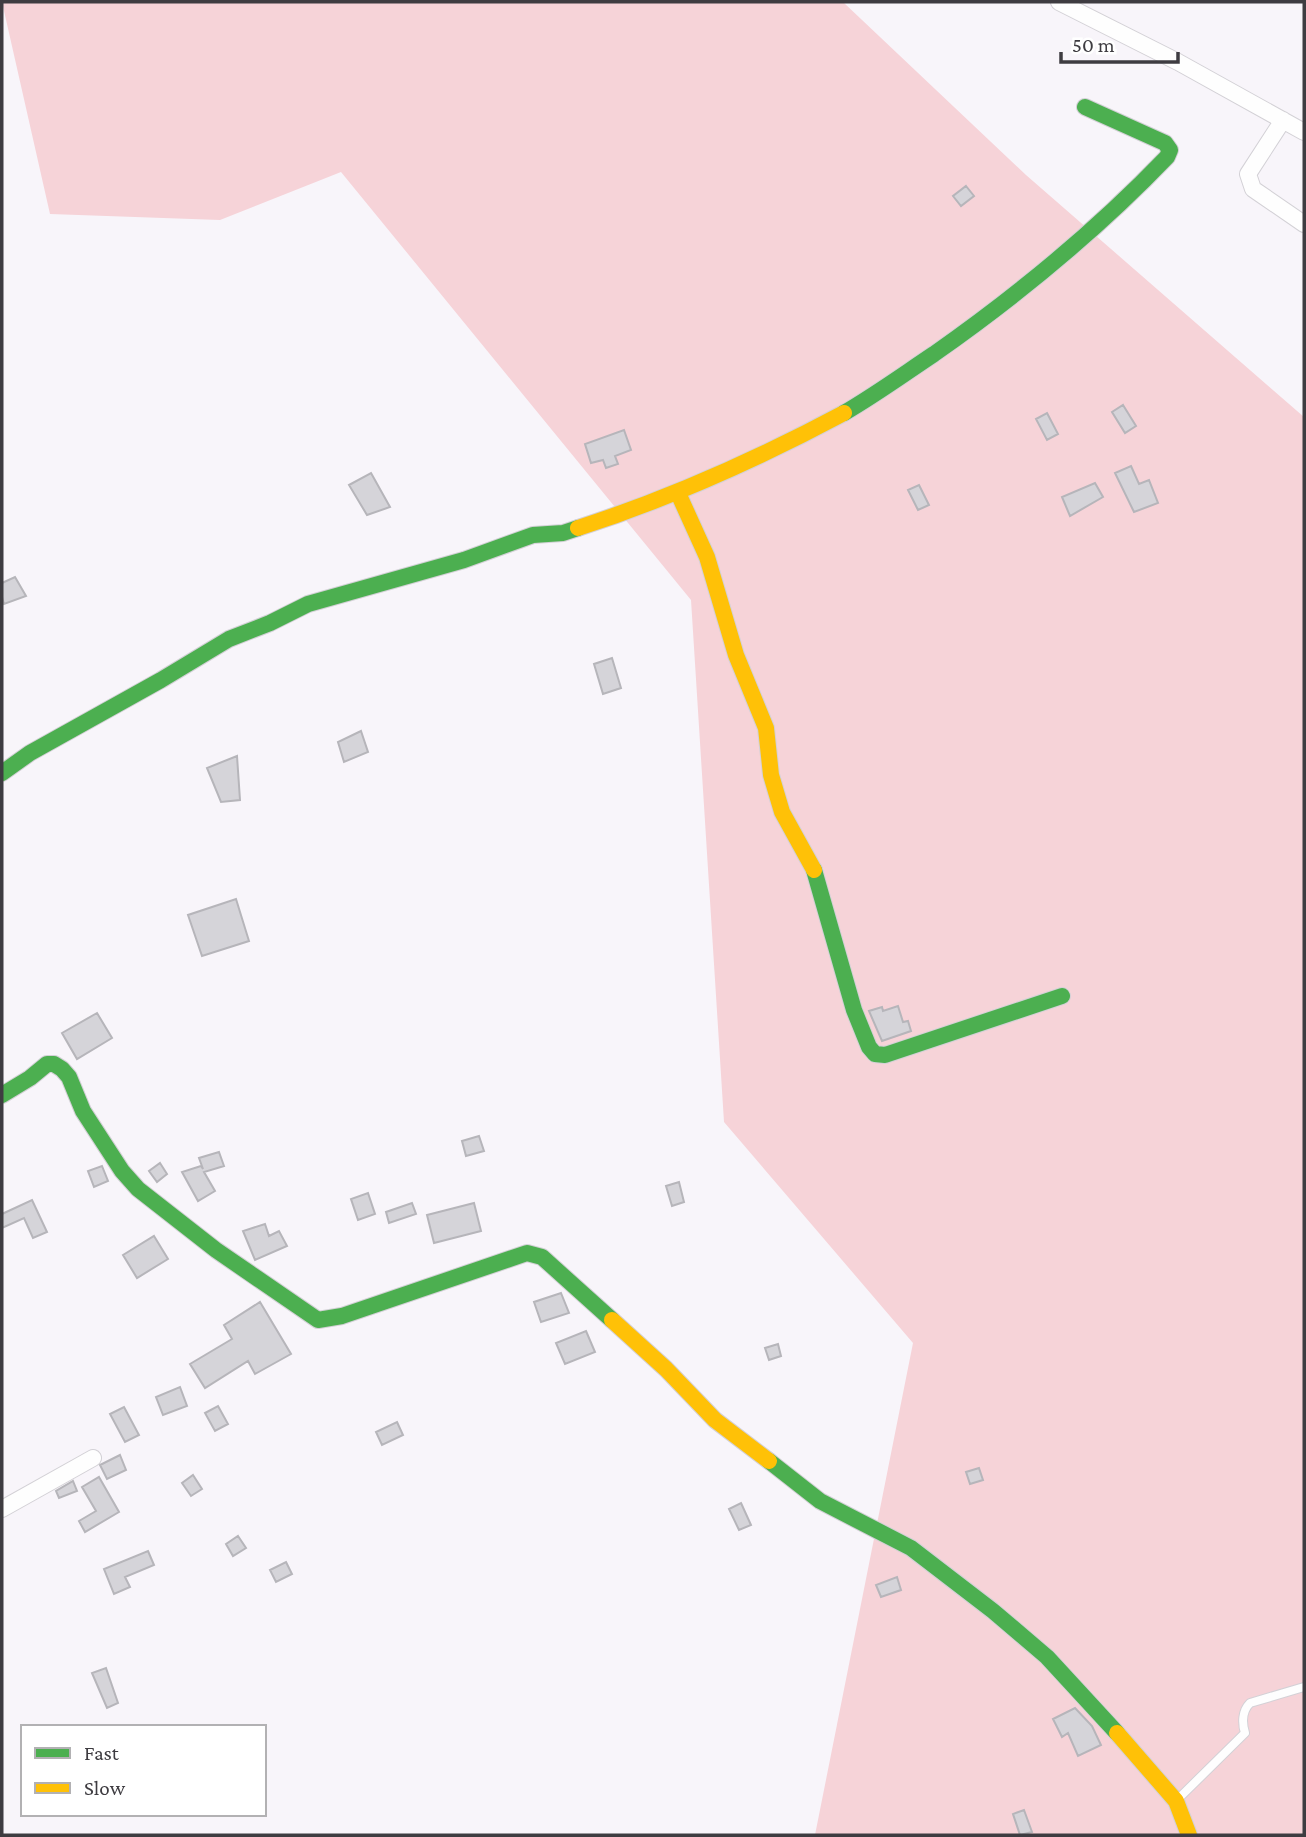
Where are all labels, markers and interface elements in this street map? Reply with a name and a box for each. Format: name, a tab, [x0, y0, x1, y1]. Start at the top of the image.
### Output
scale bar	[1061, 21, 1178, 65]
text: 50 m	[1072, 33, 1115, 57]
legend	[21, 1725, 266, 1816]
text: Fast	[84, 1741, 120, 1765]
text: Slow	[84, 1776, 126, 1800]

